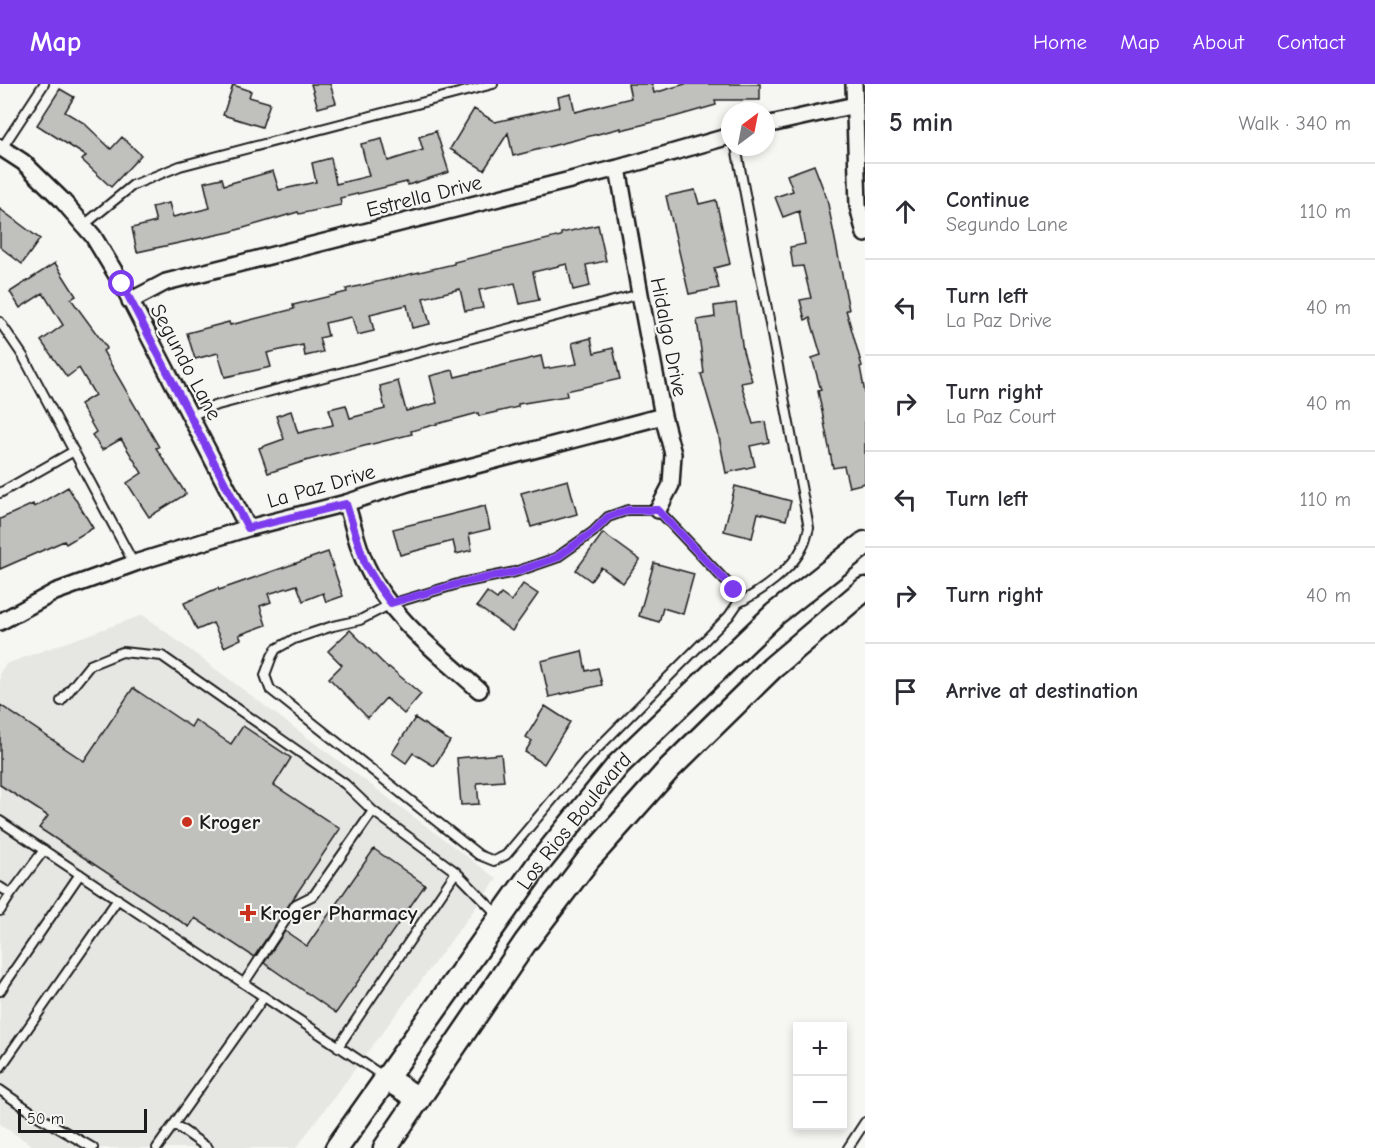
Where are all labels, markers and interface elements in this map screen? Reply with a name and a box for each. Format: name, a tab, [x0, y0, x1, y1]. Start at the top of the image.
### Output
text: Map	[30, 26, 81, 58]
text: Home	[1033, 30, 1087, 54]
text: Map	[1120, 30, 1160, 54]
text: About	[1193, 30, 1244, 54]
text: Contact	[1277, 30, 1345, 54]
north arrow	[721, 102, 775, 156]
text: 5 min	[889, 108, 953, 138]
text: Walk · 340 m	[1239, 112, 1351, 135]
street label: Estrella Drive	[364, 170, 484, 222]
text: Continue	[946, 187, 1029, 213]
icon: ahead	[889, 195, 922, 228]
text: 110 m	[1300, 200, 1351, 223]
text: Segundo Lane	[946, 213, 1068, 236]
route start	[108, 270, 134, 296]
street label: Hidalgo Drive	[646, 275, 692, 399]
text: Turn left	[946, 283, 1028, 309]
icon: left	[889, 291, 922, 324]
text: 40 m	[1306, 296, 1351, 319]
street label: Segundo Lane	[145, 300, 227, 424]
text: La Paz Drive	[946, 309, 1052, 332]
text: Turn right	[946, 379, 1043, 405]
icon: right	[889, 387, 922, 420]
text: 40 m	[1306, 392, 1351, 415]
text: La Paz Court	[946, 405, 1055, 428]
street label: La Paz Drive	[264, 459, 378, 513]
icon: left	[889, 483, 922, 516]
text: Turn left	[946, 486, 1028, 512]
text: 110 m	[1300, 488, 1351, 511]
route end	[720, 576, 746, 602]
icon: right	[889, 579, 922, 612]
text: Turn right	[946, 582, 1043, 608]
text: 40 m	[1306, 584, 1351, 607]
icon: arrive	[889, 675, 922, 708]
text: Arrive at destination	[946, 678, 1138, 704]
street label: Los Rios Boulevard	[512, 747, 636, 894]
place label: Kroger	[199, 810, 261, 834]
marker: Kroger	[180, 815, 194, 829]
place label: Kroger Pharmacy	[260, 901, 418, 925]
marker: Kroger Pharmacy	[241, 906, 255, 920]
map controls	[793, 1022, 847, 1130]
button: +	[793, 1022, 847, 1076]
button: −	[793, 1076, 847, 1130]
scale bar	[18, 1106, 147, 1134]
text: 50 m	[27, 1110, 64, 1128]

